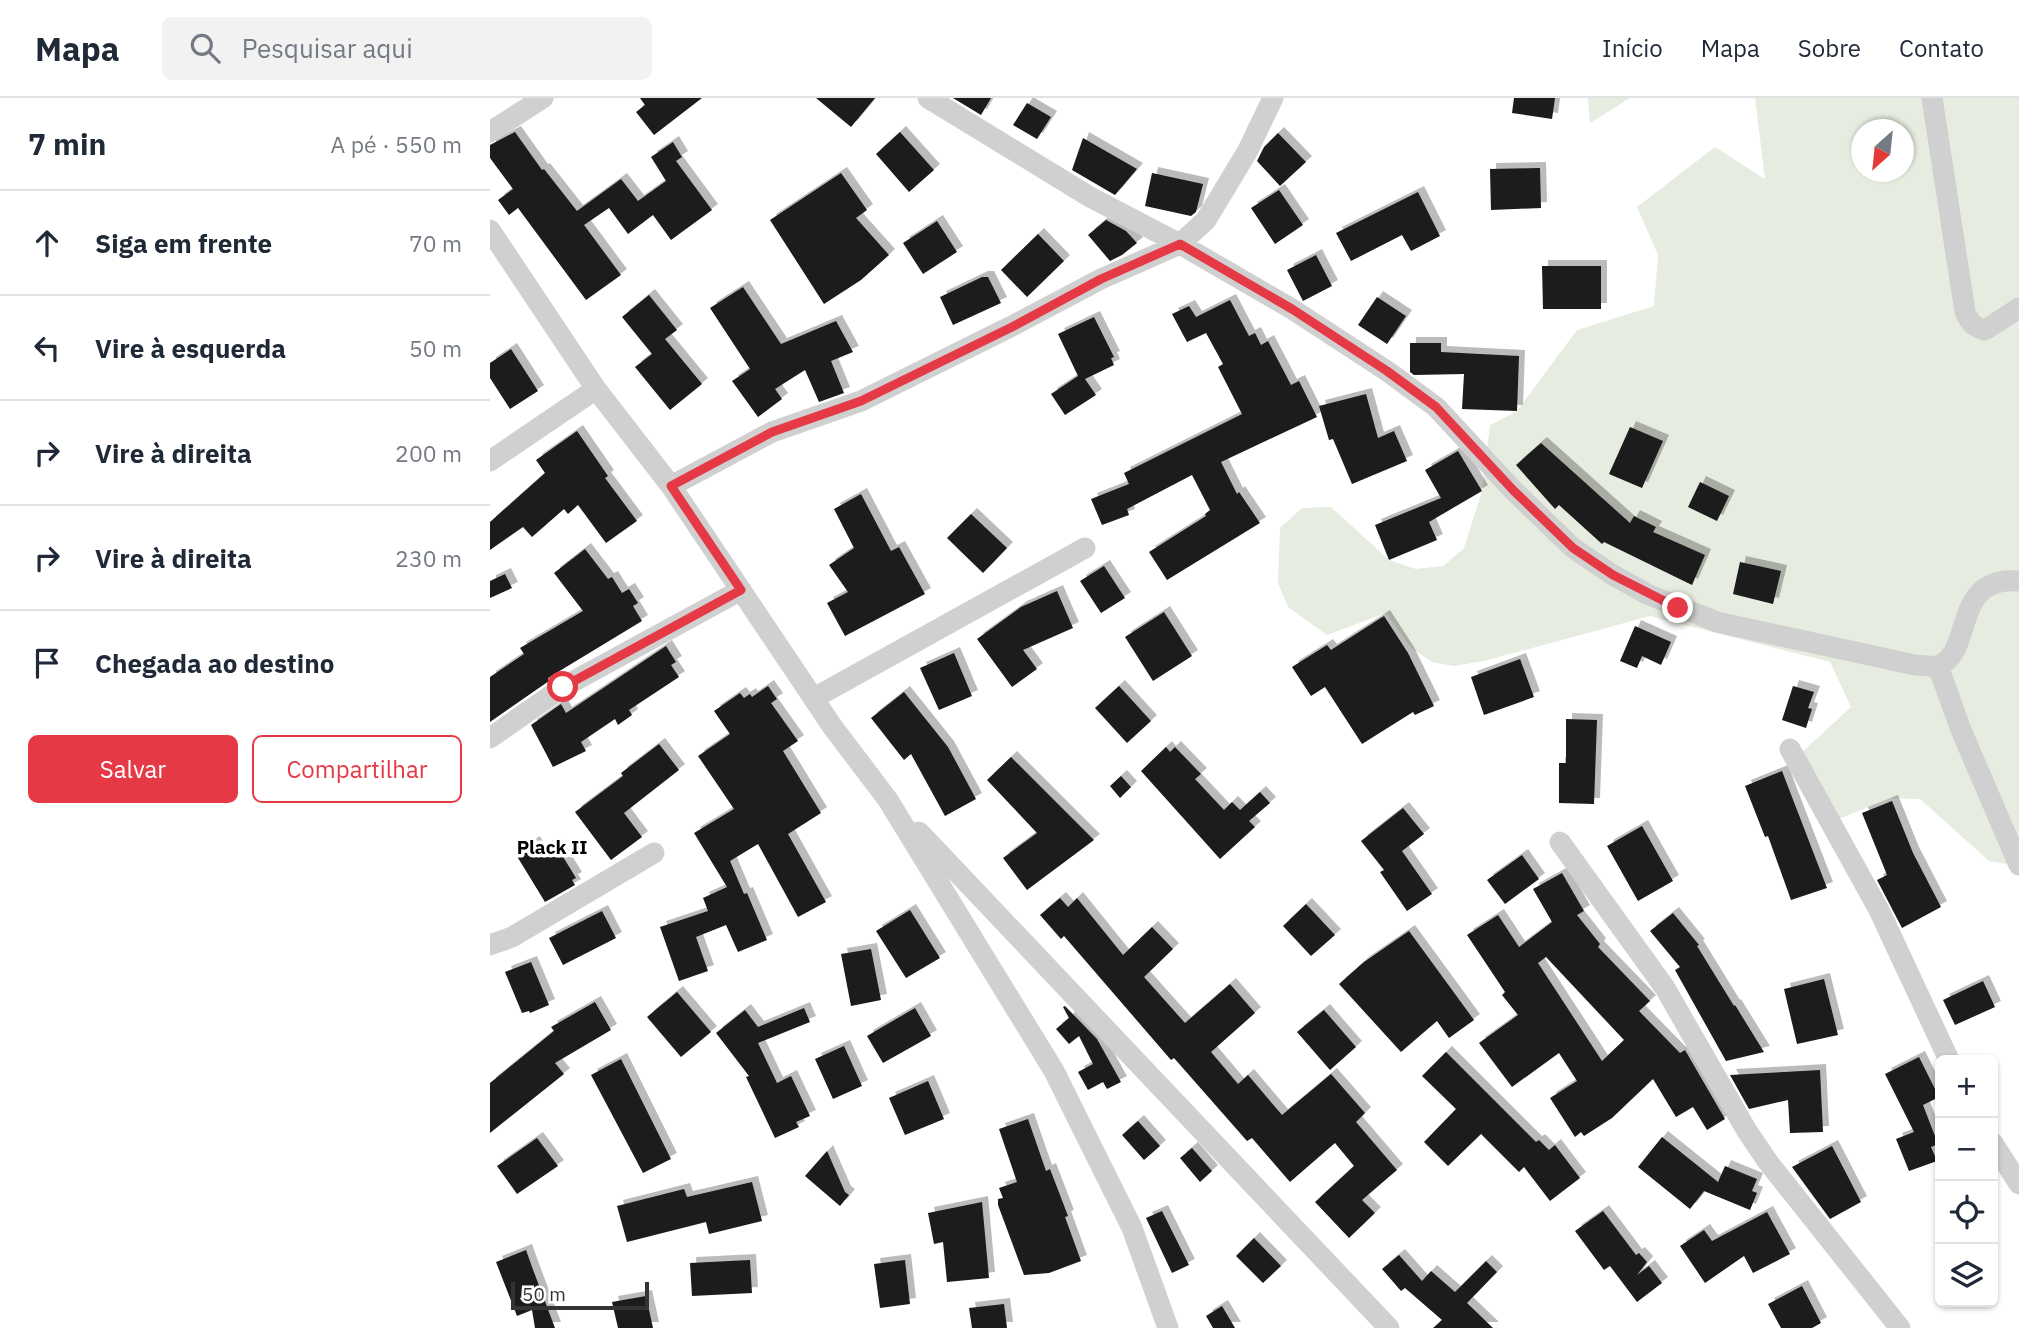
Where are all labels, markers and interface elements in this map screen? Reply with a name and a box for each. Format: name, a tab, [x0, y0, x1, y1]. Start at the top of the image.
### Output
search box	[162, 17, 652, 80]
text: Mapa	[35, 27, 120, 70]
icon: search	[186, 29, 224, 67]
text: Pesquisar aqui	[242, 31, 413, 65]
text: Início	[1602, 32, 1663, 64]
text: Mapa	[1701, 32, 1760, 64]
text: Sobre	[1798, 32, 1861, 64]
text: Contato	[1899, 32, 1984, 64]
north arrow	[1851, 119, 1914, 182]
text: 7 min	[28, 124, 106, 163]
text: A pé · 550 m	[331, 129, 462, 159]
icon: ahead	[28, 224, 66, 262]
text: Siga em frente	[95, 226, 272, 260]
text: 70 m	[409, 228, 462, 258]
icon: left	[28, 329, 66, 367]
text: Vire à esquerda	[95, 331, 286, 365]
text: 50 m	[409, 333, 462, 363]
icon: right	[28, 434, 66, 472]
text: Vire à direita	[95, 436, 252, 470]
text: 200 m	[395, 438, 462, 468]
icon: right	[28, 539, 66, 577]
text: Vire à direita	[95, 541, 252, 575]
text: 230 m	[395, 543, 462, 573]
route end	[1662, 592, 1693, 623]
icon: arrive	[28, 644, 66, 682]
text: Chegada ao destino	[95, 646, 334, 680]
route start	[547, 671, 578, 702]
button: Salvar	[28, 735, 238, 803]
button: Compartilhar	[252, 735, 462, 803]
district label: Plack II	[517, 835, 587, 859]
map controls	[1935, 1055, 1998, 1307]
button: +	[1935, 1055, 1998, 1118]
button: −	[1935, 1118, 1998, 1181]
button: locate	[1935, 1181, 1998, 1244]
button: layers	[1935, 1244, 1998, 1307]
scale bar	[511, 1279, 649, 1311]
text: 50 m	[522, 1282, 566, 1306]

